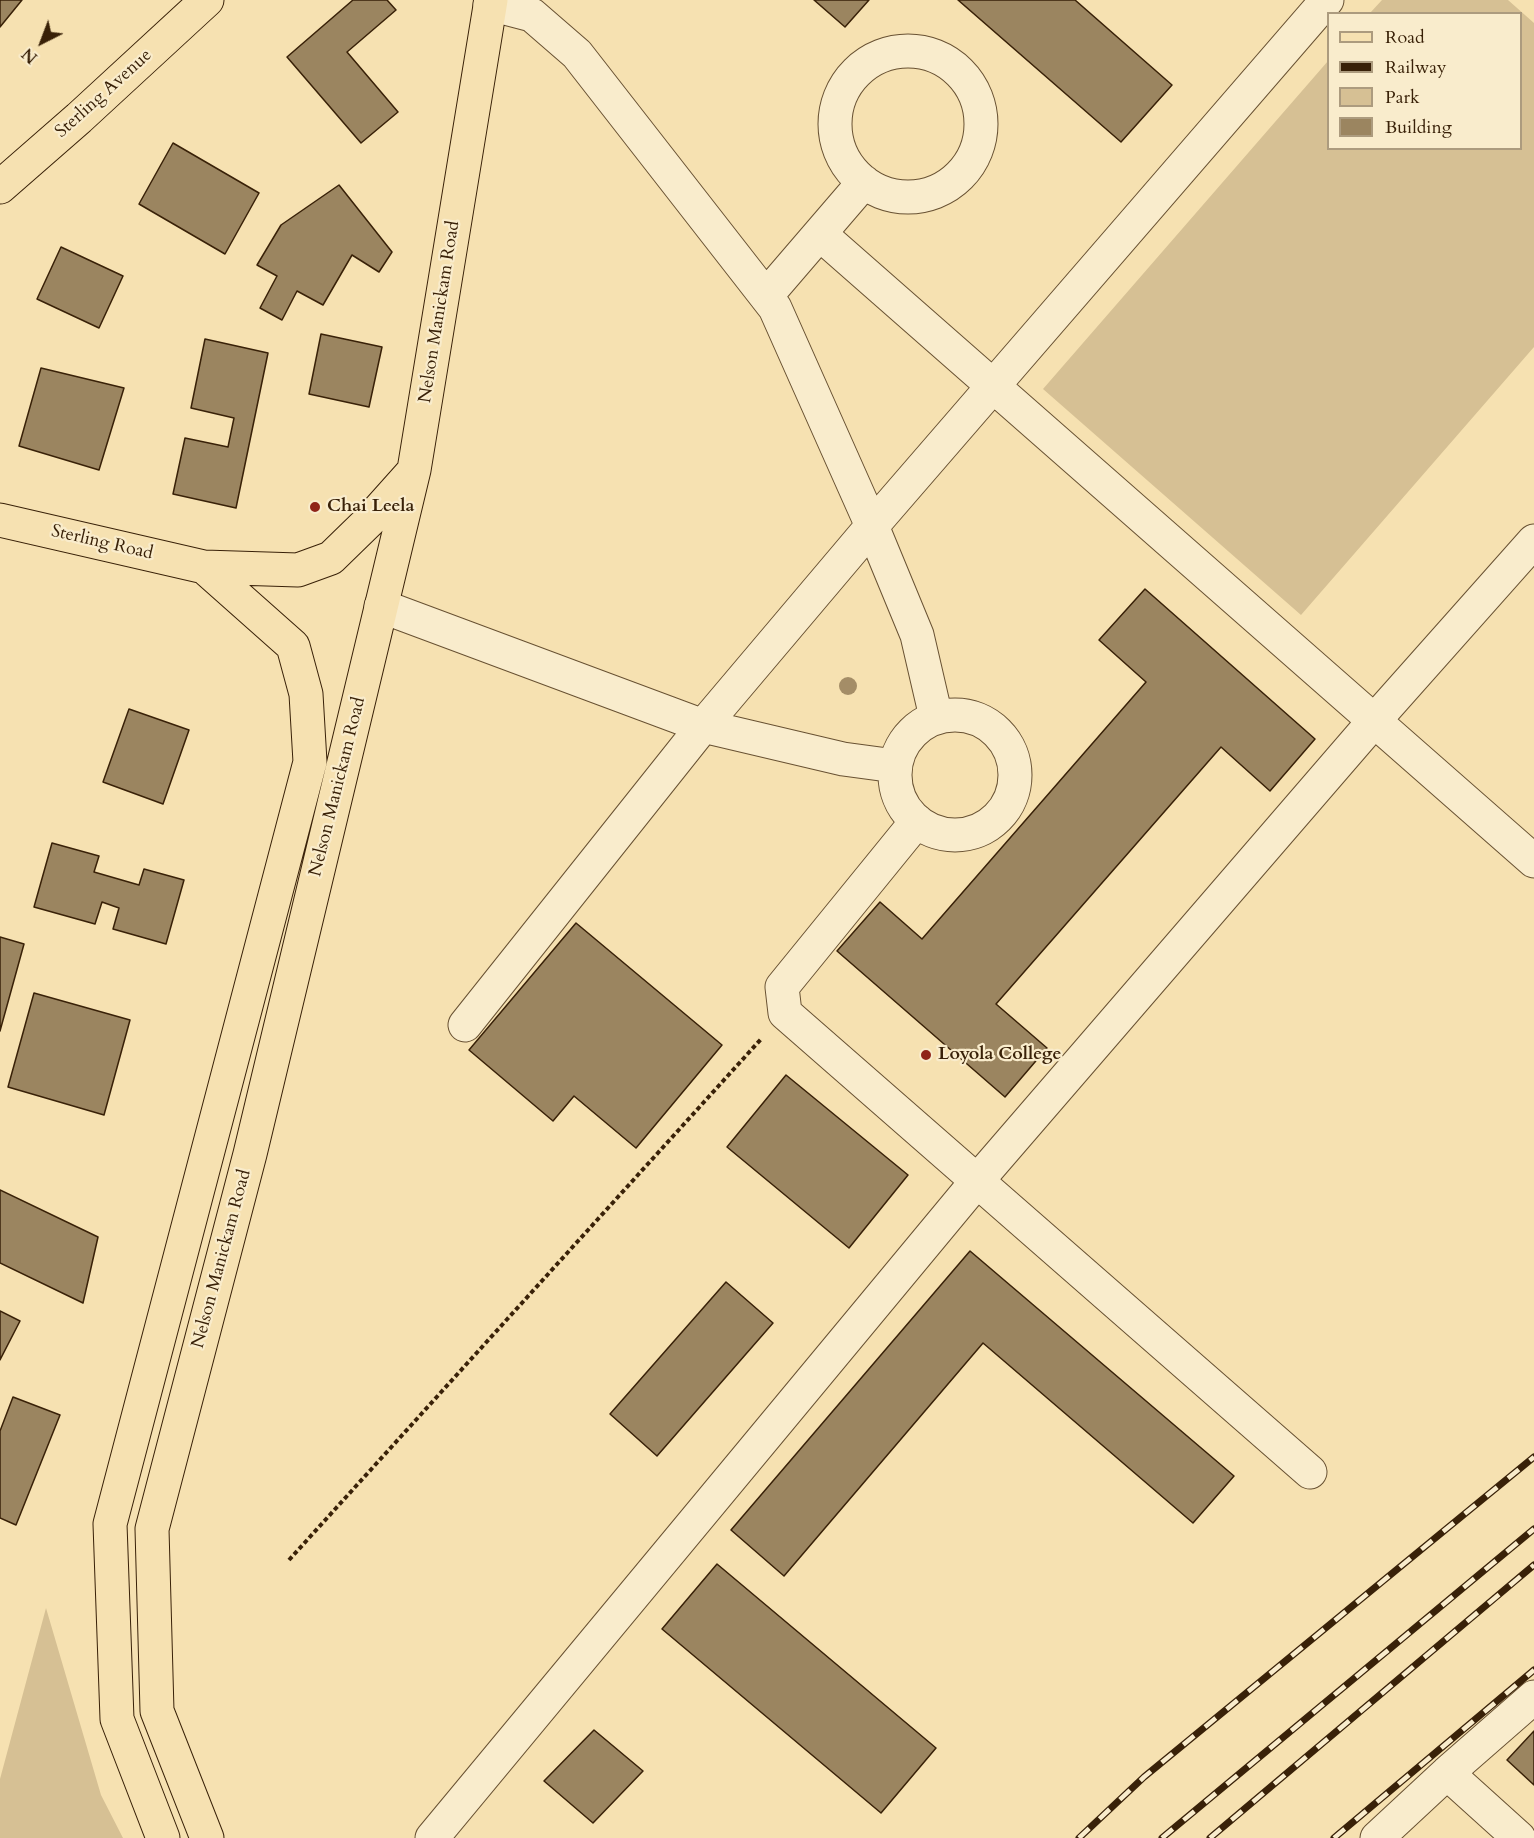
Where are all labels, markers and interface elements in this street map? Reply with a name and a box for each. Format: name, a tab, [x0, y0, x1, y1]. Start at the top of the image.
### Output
north arrow	[12, 12, 72, 72]
legend	[1327, 12, 1522, 150]
text: Road	[1385, 25, 1425, 50]
text: N	[17, 43, 42, 68]
street label: Sterling Avenue	[51, 45, 157, 143]
text: Railway	[1385, 55, 1447, 80]
text: Park	[1385, 85, 1420, 110]
text: Building	[1385, 115, 1452, 140]
street label: Nelson Manickam Road	[415, 219, 465, 405]
place label: Chai Leela	[327, 496, 414, 518]
marker: Chai Leela	[308, 500, 322, 514]
street label: Sterling Road	[49, 521, 155, 565]
street label: Nelson Manickam Road	[305, 695, 371, 879]
place label: Loyola College	[938, 1044, 1061, 1066]
marker: Loyola College	[919, 1048, 933, 1062]
street label: Nelson Manickam Road	[188, 1167, 256, 1351]

